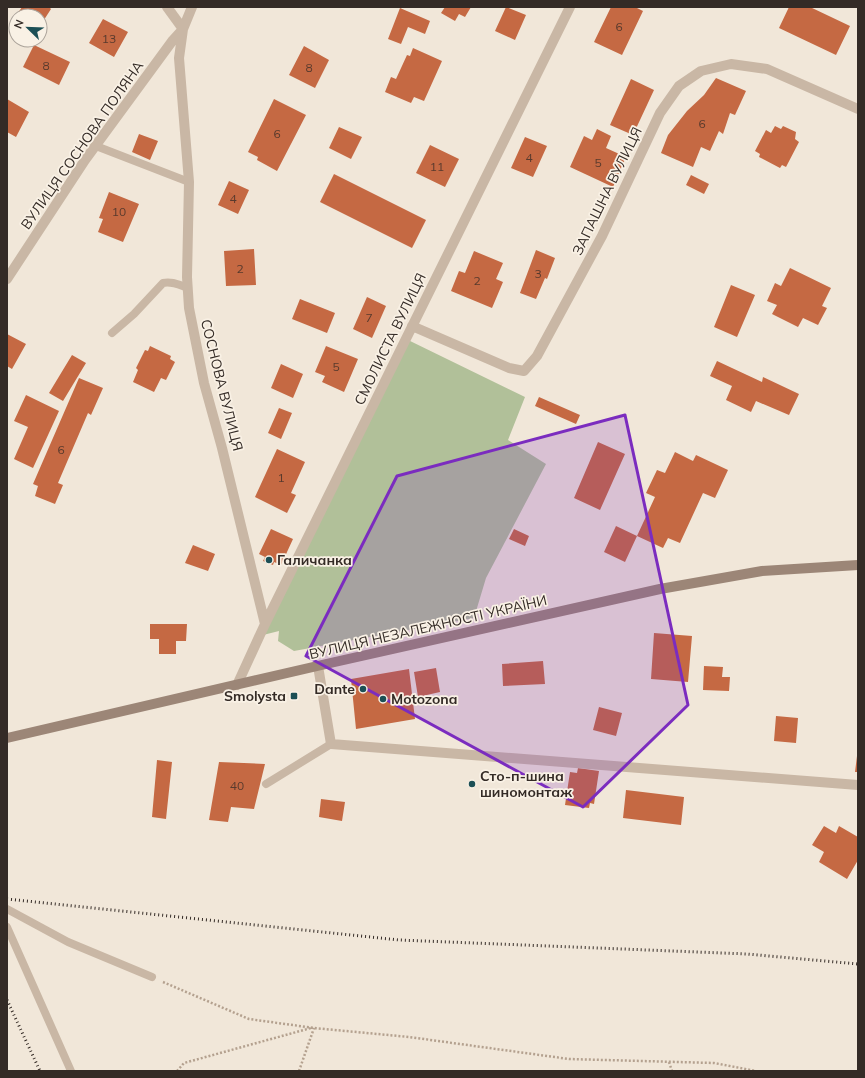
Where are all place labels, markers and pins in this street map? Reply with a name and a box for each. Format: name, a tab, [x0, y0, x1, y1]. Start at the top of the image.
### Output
place label: Галичанка	[277, 551, 352, 569]
marker: Галичанка	[264, 555, 274, 565]
place label: Dante	[314, 680, 355, 698]
marker: Dante	[358, 684, 368, 694]
place label: Smolysta	[224, 687, 286, 705]
place label: Motozona	[391, 690, 457, 708]
marker: Smolysta	[289, 691, 299, 701]
marker: Motozona	[378, 694, 388, 704]
place label: Сто-п-шина шиномонтаж	[480, 767, 572, 801]
marker: Сто-п-шина шиномонтаж	[467, 779, 477, 789]

